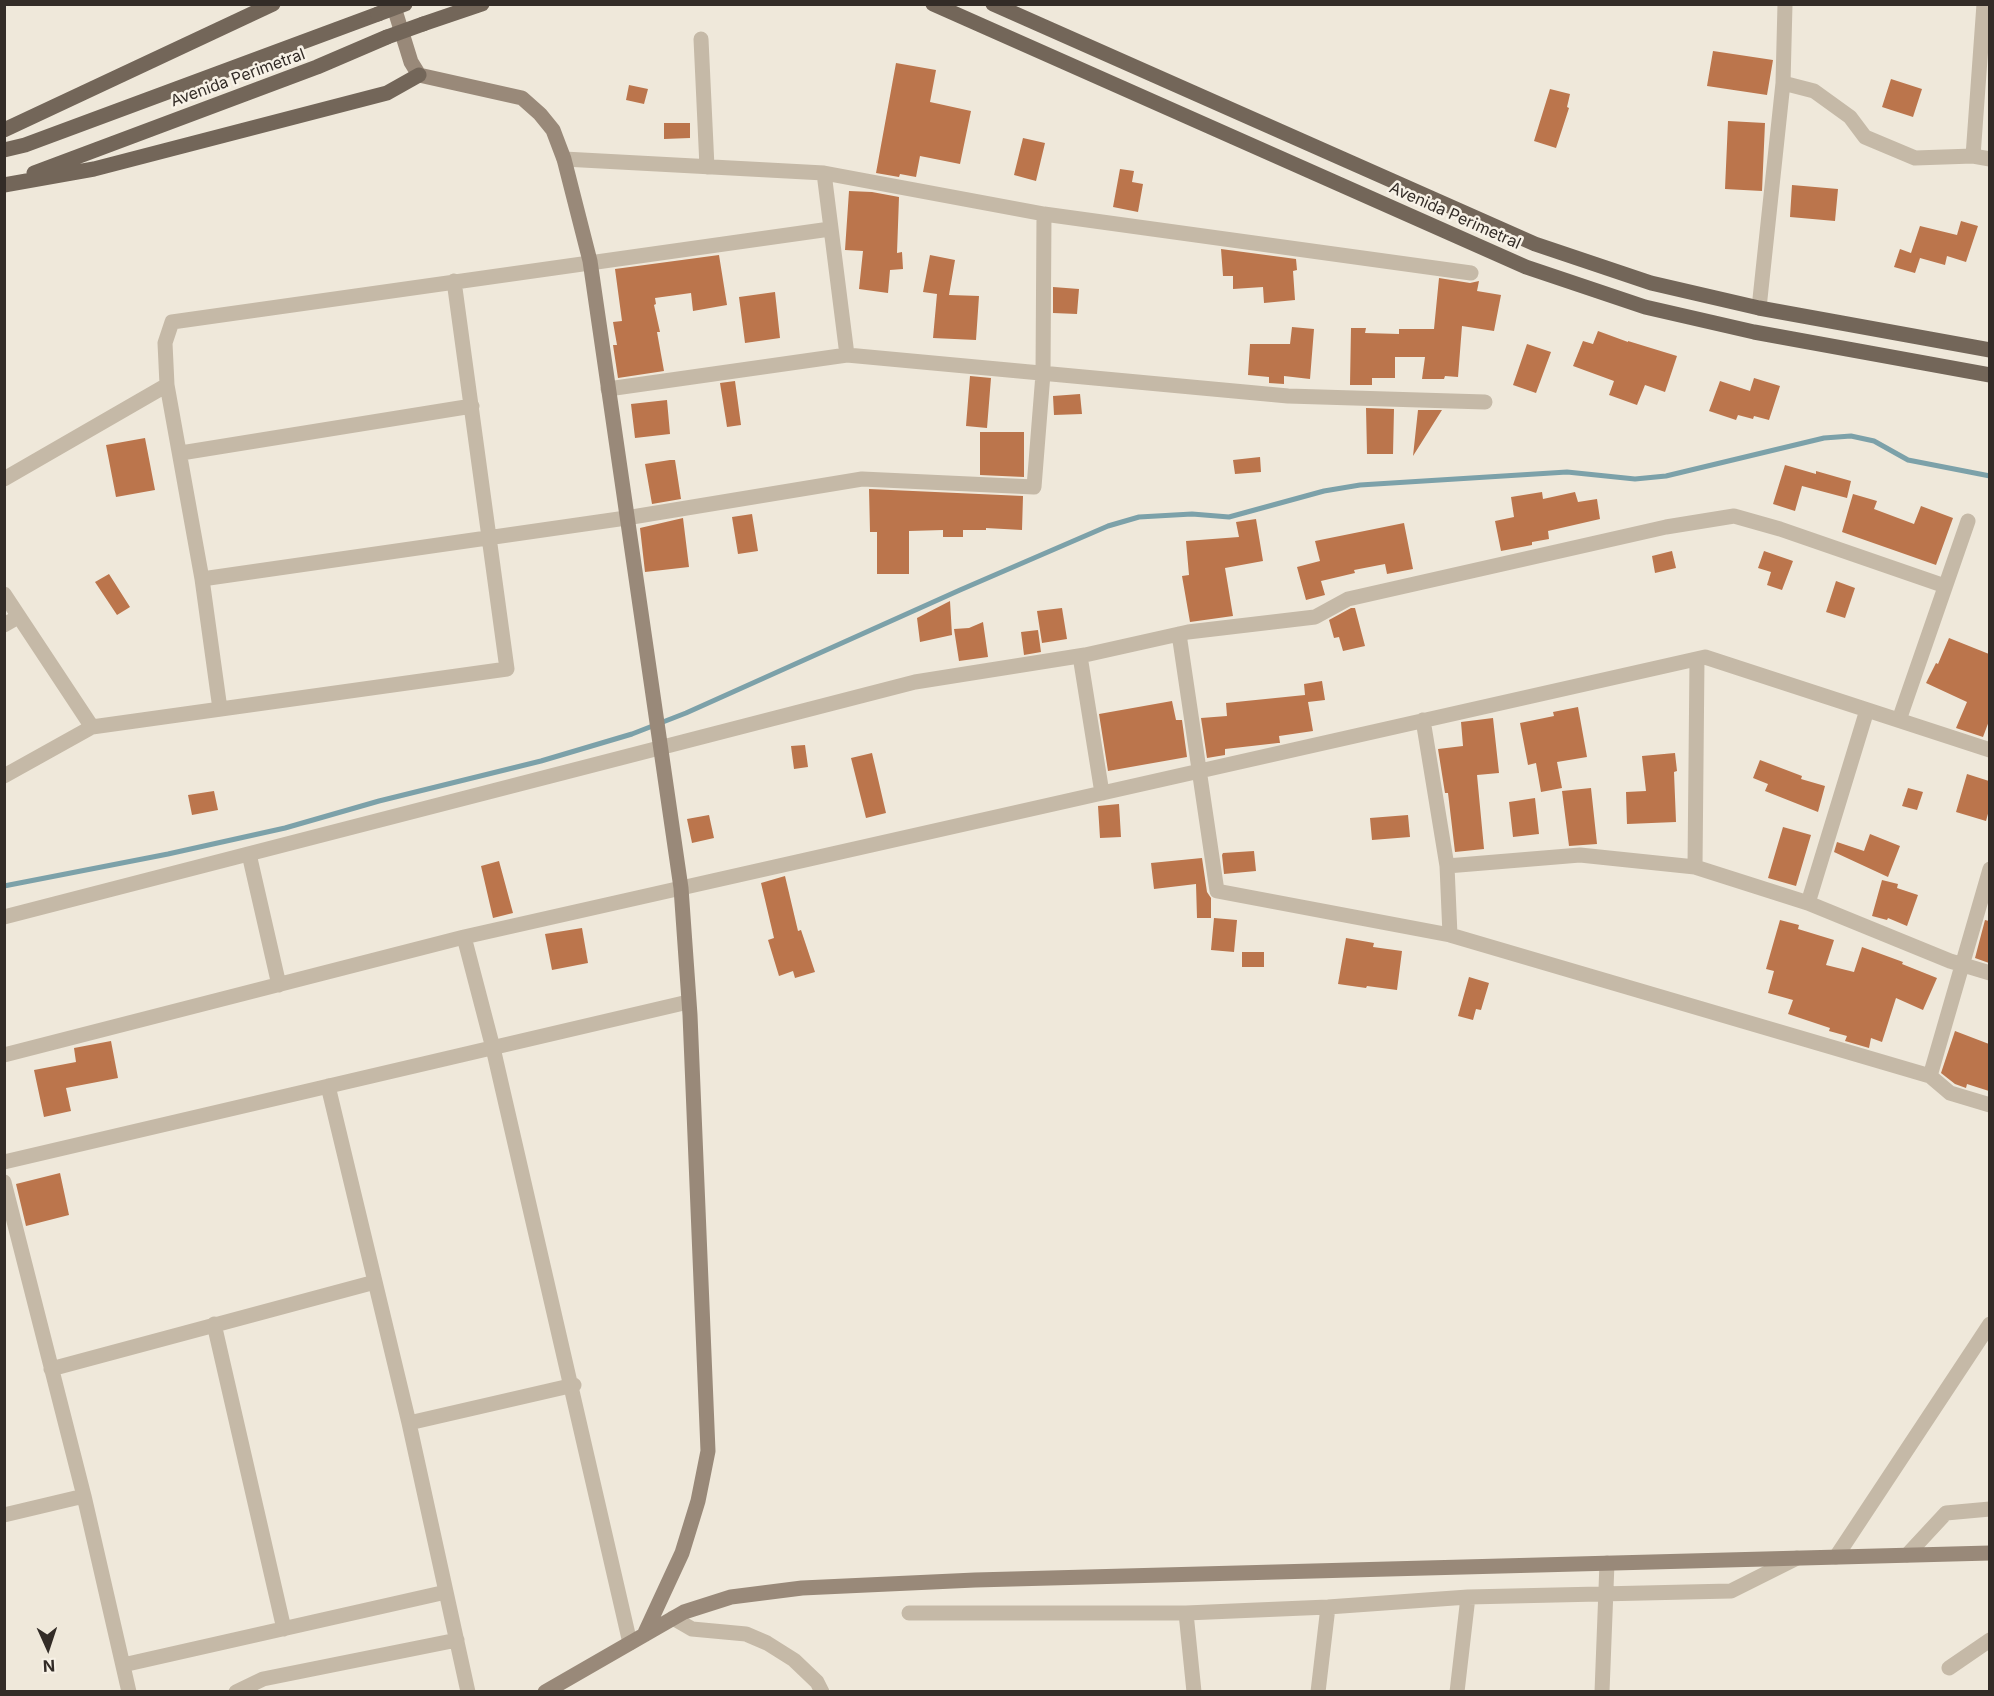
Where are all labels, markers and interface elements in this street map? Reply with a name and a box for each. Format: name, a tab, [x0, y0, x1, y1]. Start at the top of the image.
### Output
street label: Avenida Perimetral	[168, 45, 308, 111]
street label: Avenida Perimetral	[1386, 178, 1524, 254]
north arrow	[18, 1618, 78, 1678]
text: N	[42, 1656, 56, 1676]

